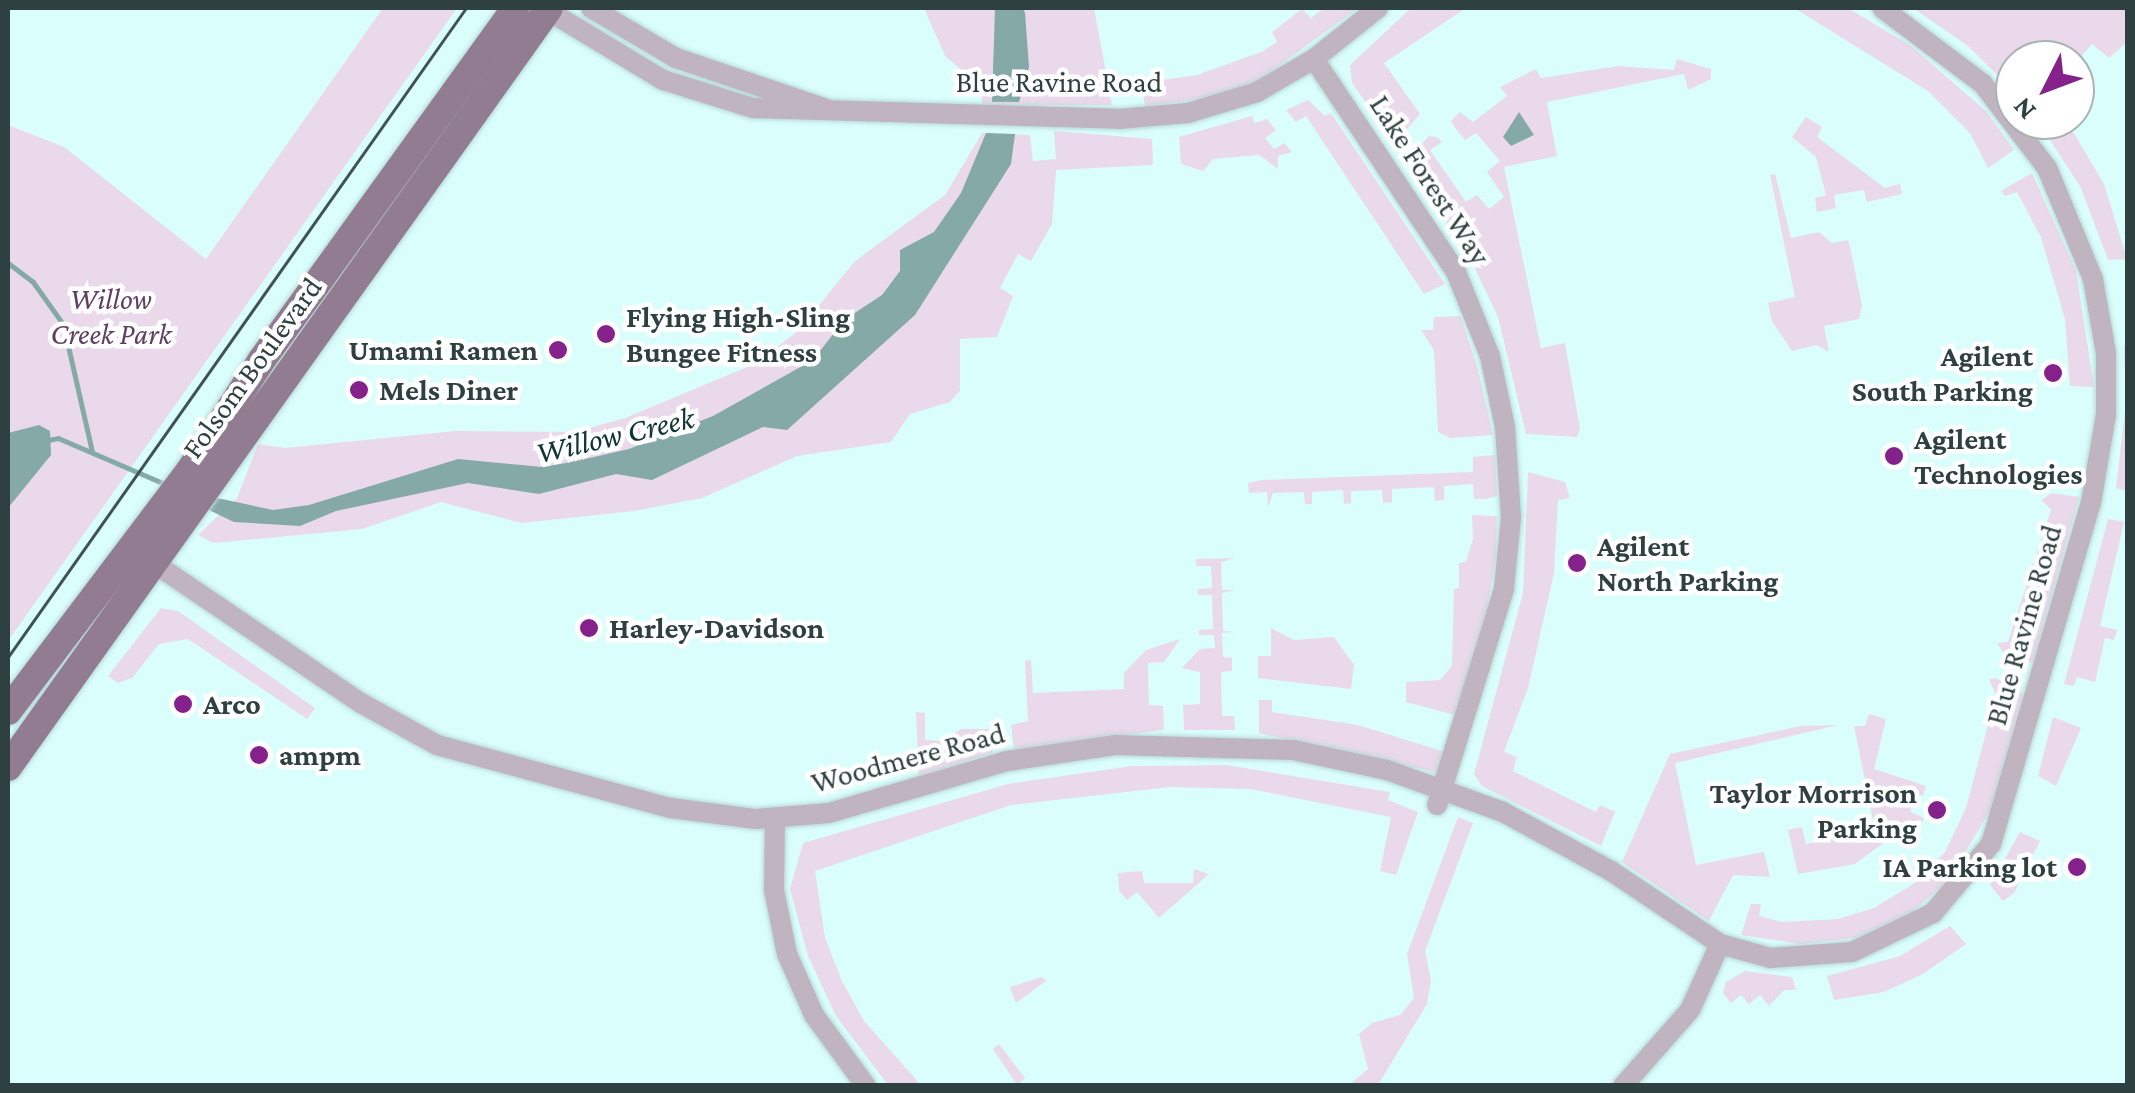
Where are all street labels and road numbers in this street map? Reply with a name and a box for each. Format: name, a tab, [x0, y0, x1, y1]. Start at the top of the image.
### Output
street label: Blue Ravine Road	[956, 64, 1162, 100]
street label: Lake Forest Way	[1362, 88, 1498, 272]
street label: Folsom Boulevard	[174, 271, 330, 465]
street label: Blue Ravine Road	[1978, 521, 2070, 729]
street label: Woodmere Road	[807, 715, 1009, 801]

